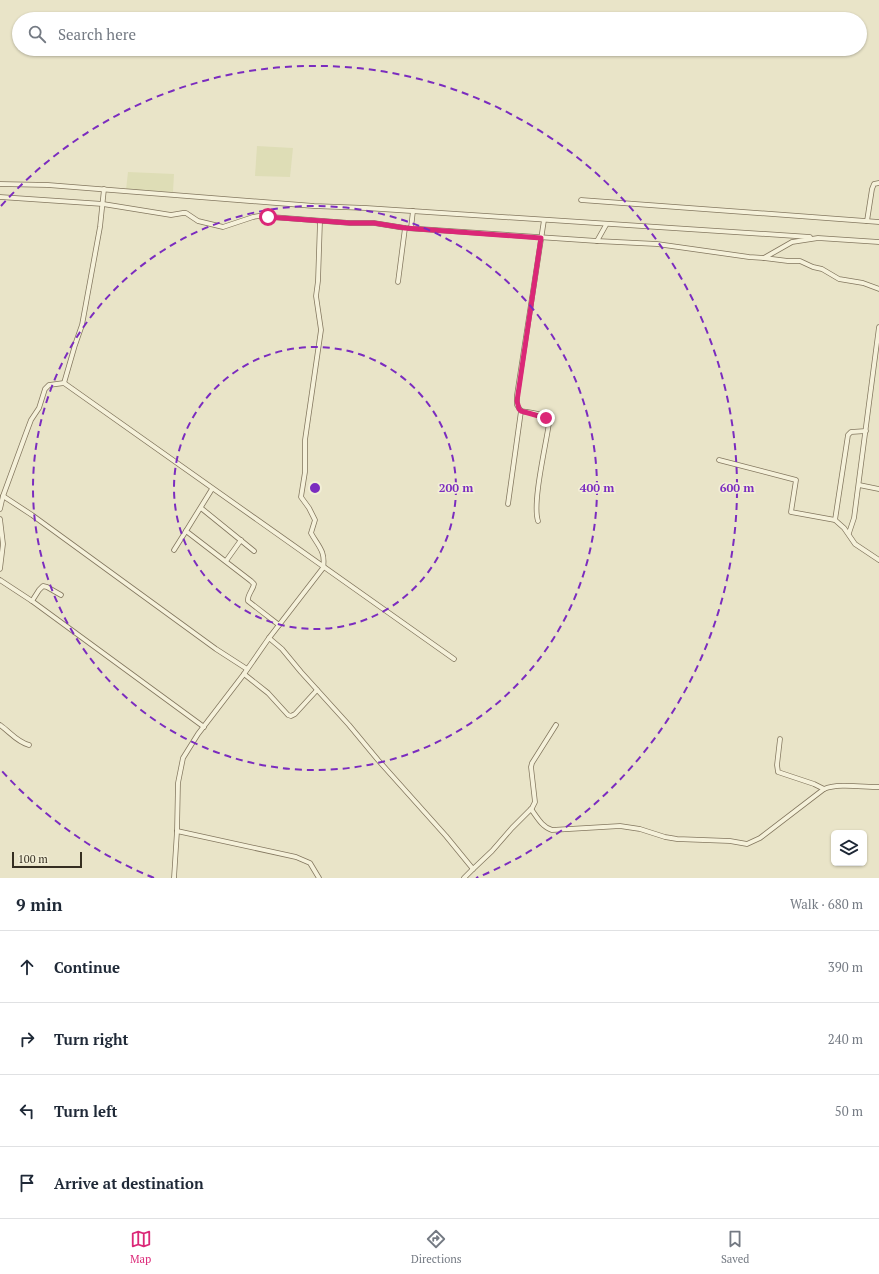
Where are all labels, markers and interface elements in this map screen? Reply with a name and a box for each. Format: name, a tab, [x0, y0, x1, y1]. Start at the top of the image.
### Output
search box	[12, 12, 867, 56]
icon: search	[26, 23, 48, 45]
text: Search here	[58, 24, 136, 44]
route start	[259, 208, 277, 226]
route end	[537, 409, 555, 427]
text: 200 m	[439, 480, 473, 495]
text: 400 m	[580, 480, 614, 495]
text: 600 m	[720, 480, 754, 495]
centre of rings	[308, 481, 322, 495]
map controls	[831, 830, 867, 866]
button: layers	[831, 830, 867, 866]
scale bar	[12, 850, 82, 869]
text: 100 m	[18, 852, 48, 866]
text: 9 min	[16, 893, 63, 916]
text: Walk · 680 m	[790, 895, 863, 913]
icon: ahead	[16, 956, 38, 978]
text: Continue	[54, 957, 120, 977]
text: 390 m	[828, 958, 863, 976]
icon: right	[16, 1028, 38, 1050]
text: Turn right	[54, 1029, 129, 1049]
text: 240 m	[828, 1030, 863, 1048]
icon: left	[16, 1100, 38, 1122]
text: Turn left	[54, 1101, 118, 1121]
text: 50 m	[835, 1102, 863, 1120]
icon: arrive	[16, 1172, 38, 1194]
text: Arrive at destination	[54, 1173, 204, 1193]
tab: Map	[130, 1228, 152, 1266]
tab: Directions	[411, 1228, 462, 1266]
tab: Saved	[721, 1228, 749, 1266]

